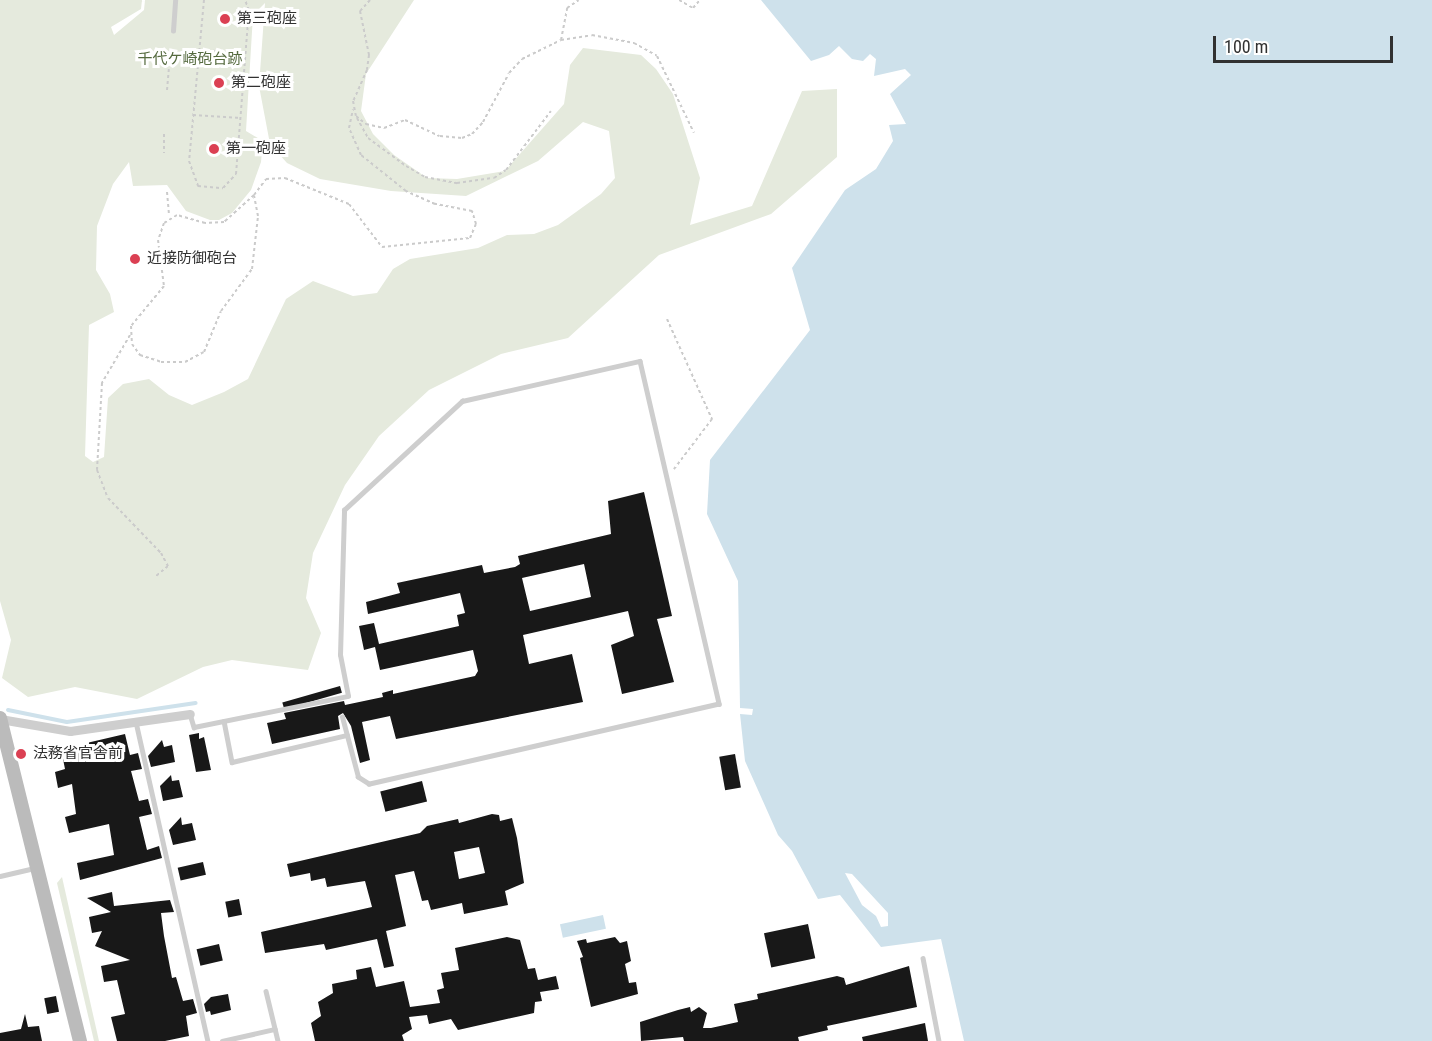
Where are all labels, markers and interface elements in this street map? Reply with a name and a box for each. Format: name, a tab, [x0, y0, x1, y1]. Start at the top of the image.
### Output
place label: 第三砲座	[237, 10, 297, 28]
marker: 第三砲座	[218, 12, 232, 26]
scale bar	[1216, 24, 1396, 62]
text: 100 m	[1224, 36, 1268, 57]
park label: 千代ケ崎砲台跡	[138, 51, 242, 69]
place label: 第二砲座	[231, 74, 291, 92]
marker: 第二砲座	[212, 76, 226, 90]
place label: 第一砲座	[226, 140, 286, 158]
marker: 第一砲座	[207, 142, 221, 156]
place label: 近接防御砲台	[147, 250, 237, 268]
marker: 近接防御砲台	[128, 252, 142, 266]
place label: 法務省官舎前	[33, 745, 123, 763]
marker: 法務省官舎前	[14, 747, 28, 761]

